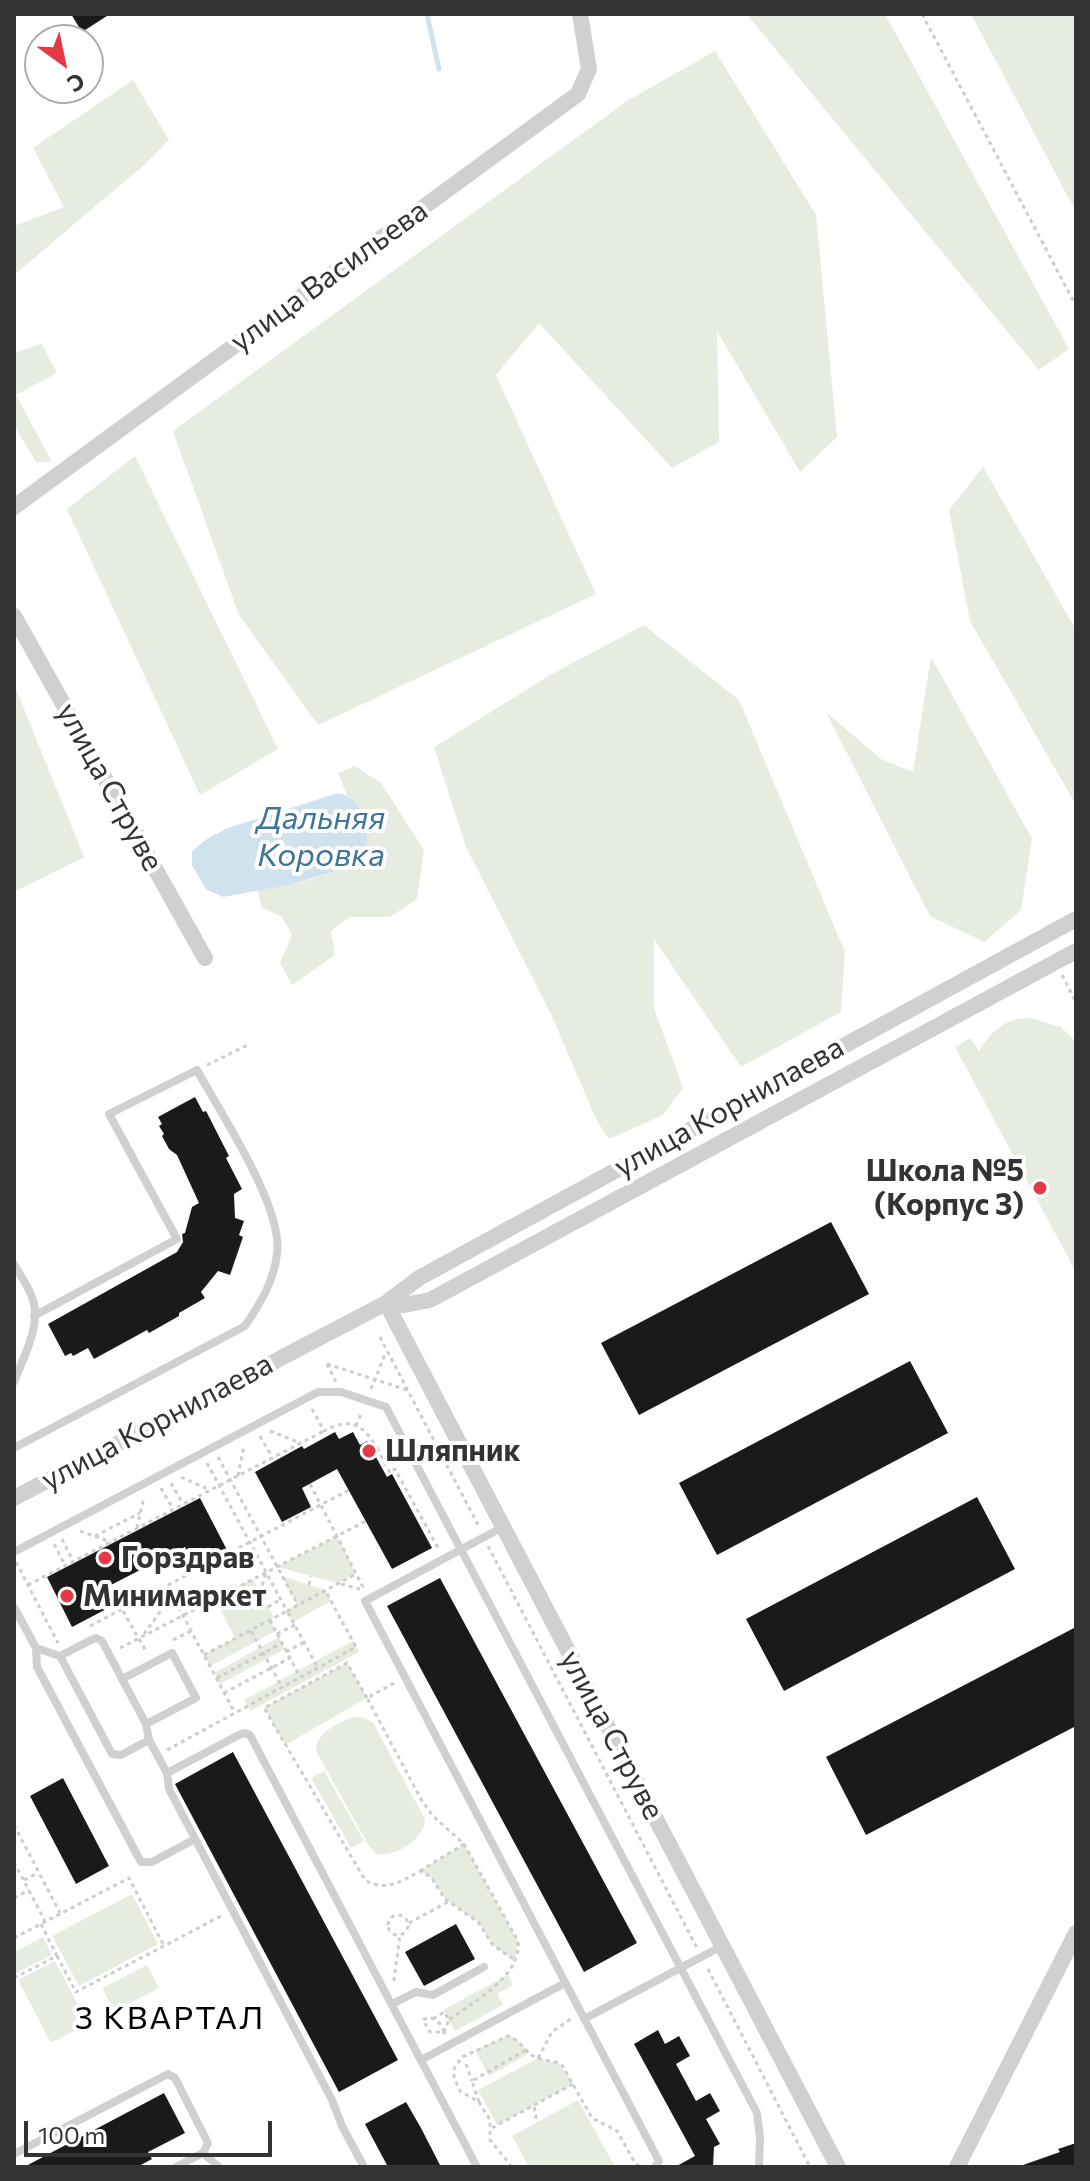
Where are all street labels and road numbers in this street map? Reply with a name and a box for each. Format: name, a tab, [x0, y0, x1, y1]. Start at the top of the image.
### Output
street label: улица Васильева	[223, 192, 435, 360]
street label: улица Струве	[49, 697, 171, 877]
street label: улица Корнилаева	[608, 1029, 850, 1185]
street label: улица Корнилаева	[35, 1346, 279, 1498]
street label: улица Струве	[552, 1644, 672, 1826]

